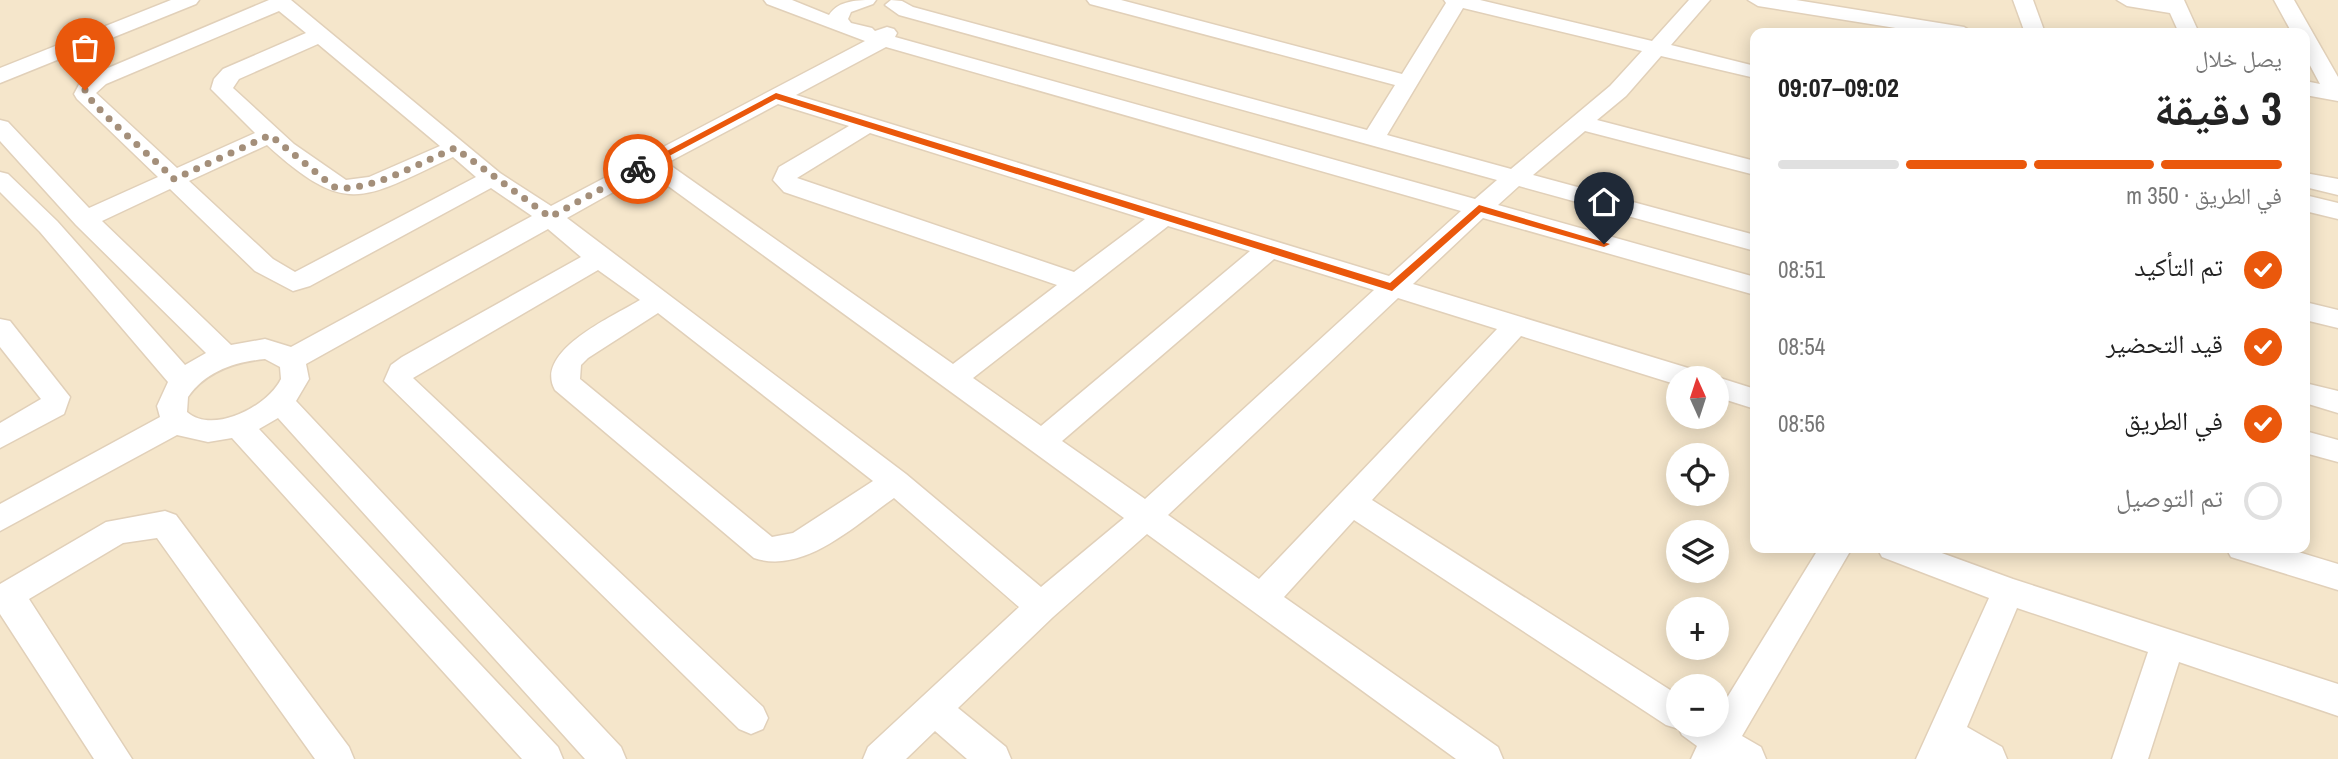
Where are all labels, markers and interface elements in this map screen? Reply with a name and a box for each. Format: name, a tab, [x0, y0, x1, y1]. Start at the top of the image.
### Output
pin	[55, 18, 115, 90]
icon: bag	[66, 29, 104, 67]
text: يصل خلال	[2195, 43, 2282, 74]
text: 09:02–09:07	[1778, 70, 1899, 105]
text: 3 دقيقة	[2154, 77, 2282, 139]
courier	[603, 134, 673, 204]
icon: bike	[619, 150, 657, 188]
pin	[1574, 172, 1634, 244]
text: في الطريق · 350 m	[2126, 180, 2282, 211]
icon: home	[1585, 183, 1623, 221]
text: تم التأكيد	[2134, 249, 2223, 284]
icon: check	[2244, 251, 2282, 289]
text: 08:51	[1778, 254, 1825, 285]
text: قيد التحضير	[2106, 326, 2223, 361]
icon: check	[2244, 328, 2282, 366]
text: 08:54	[1778, 331, 1825, 362]
north arrow	[1666, 366, 1729, 429]
map controls	[1666, 366, 1729, 737]
text: في الطريق	[2124, 403, 2223, 438]
icon: check	[2244, 405, 2282, 443]
text: 08:56	[1778, 408, 1825, 439]
button: locate	[1666, 443, 1729, 506]
text: تم التوصيل	[2116, 480, 2223, 515]
button: layers	[1666, 520, 1729, 583]
button: +	[1666, 597, 1729, 660]
button: −	[1666, 674, 1729, 737]

